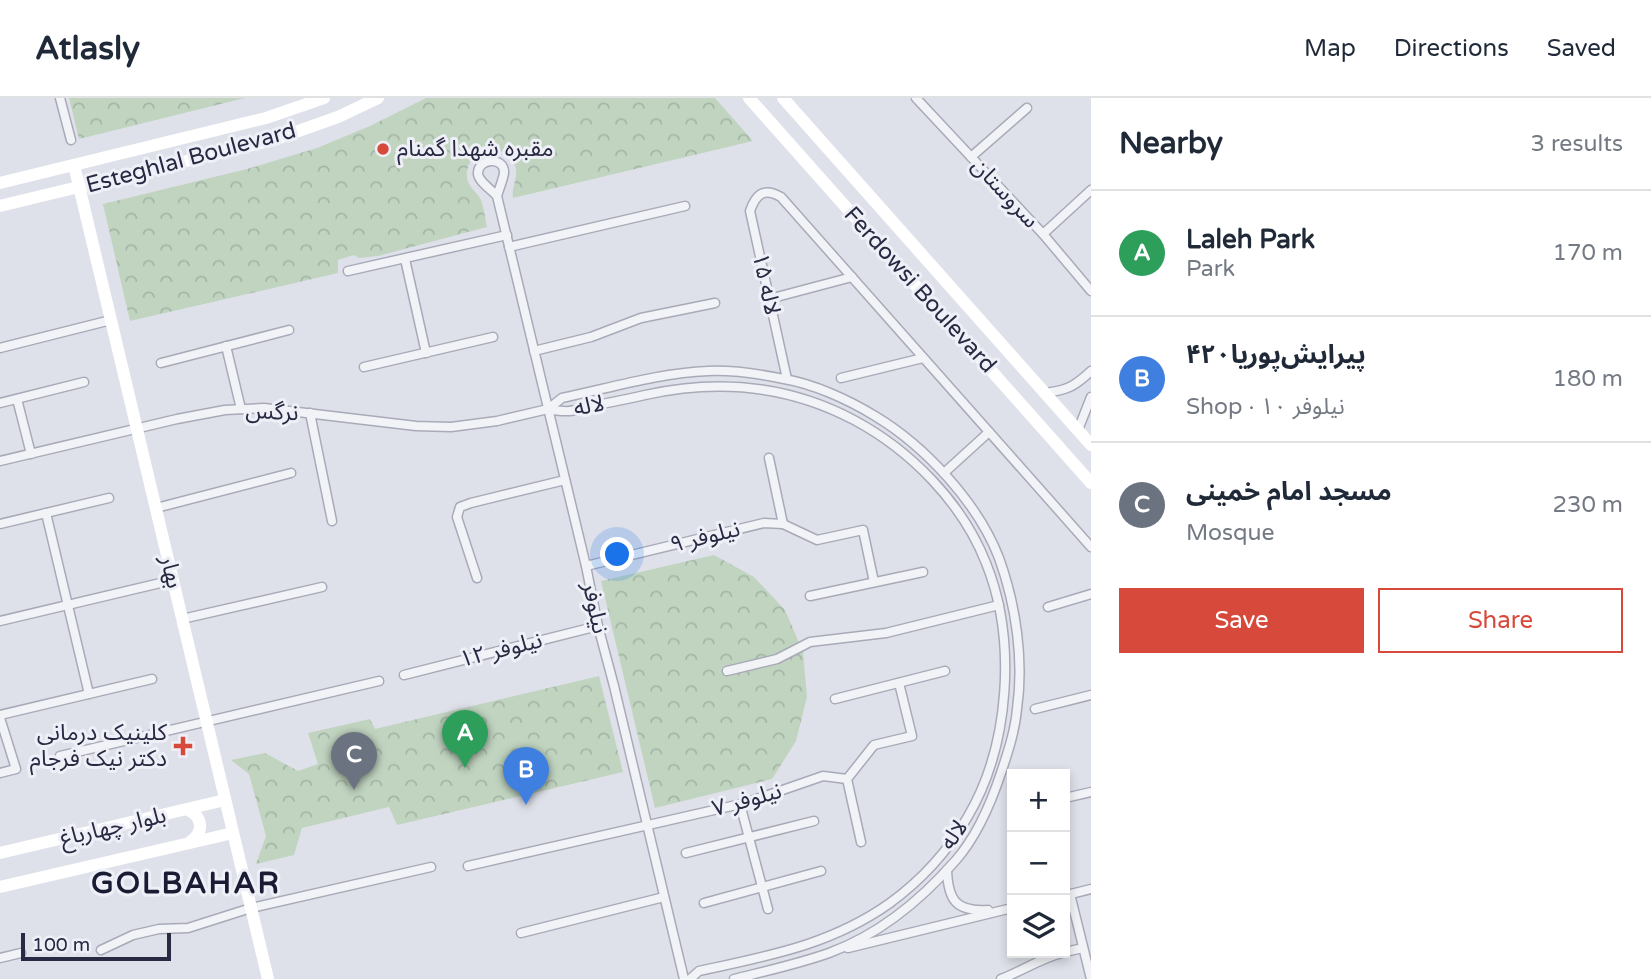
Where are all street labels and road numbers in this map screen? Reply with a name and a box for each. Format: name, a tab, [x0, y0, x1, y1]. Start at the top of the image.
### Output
street label: Esteghlal Boulevard	[83, 116, 299, 200]
street label: سروستان	[965, 152, 1045, 234]
street label: Ferdowsi Boulevard	[838, 201, 1002, 379]
street label: لاله ۱۵	[746, 250, 786, 318]
street label: لاله	[571, 389, 607, 423]
street label: نرگس	[245, 397, 299, 427]
street label: نیلوفر ۹	[667, 515, 743, 559]
street label: بهار	[153, 552, 188, 591]
street label: نیلوفر	[576, 579, 614, 636]
street label: نیلوفر ۱۲	[457, 626, 545, 674]
street label: نیلوفر ۷	[709, 777, 785, 823]
street label: بلوار چهارباغ	[57, 801, 169, 855]
street label: لاله	[934, 814, 974, 856]

